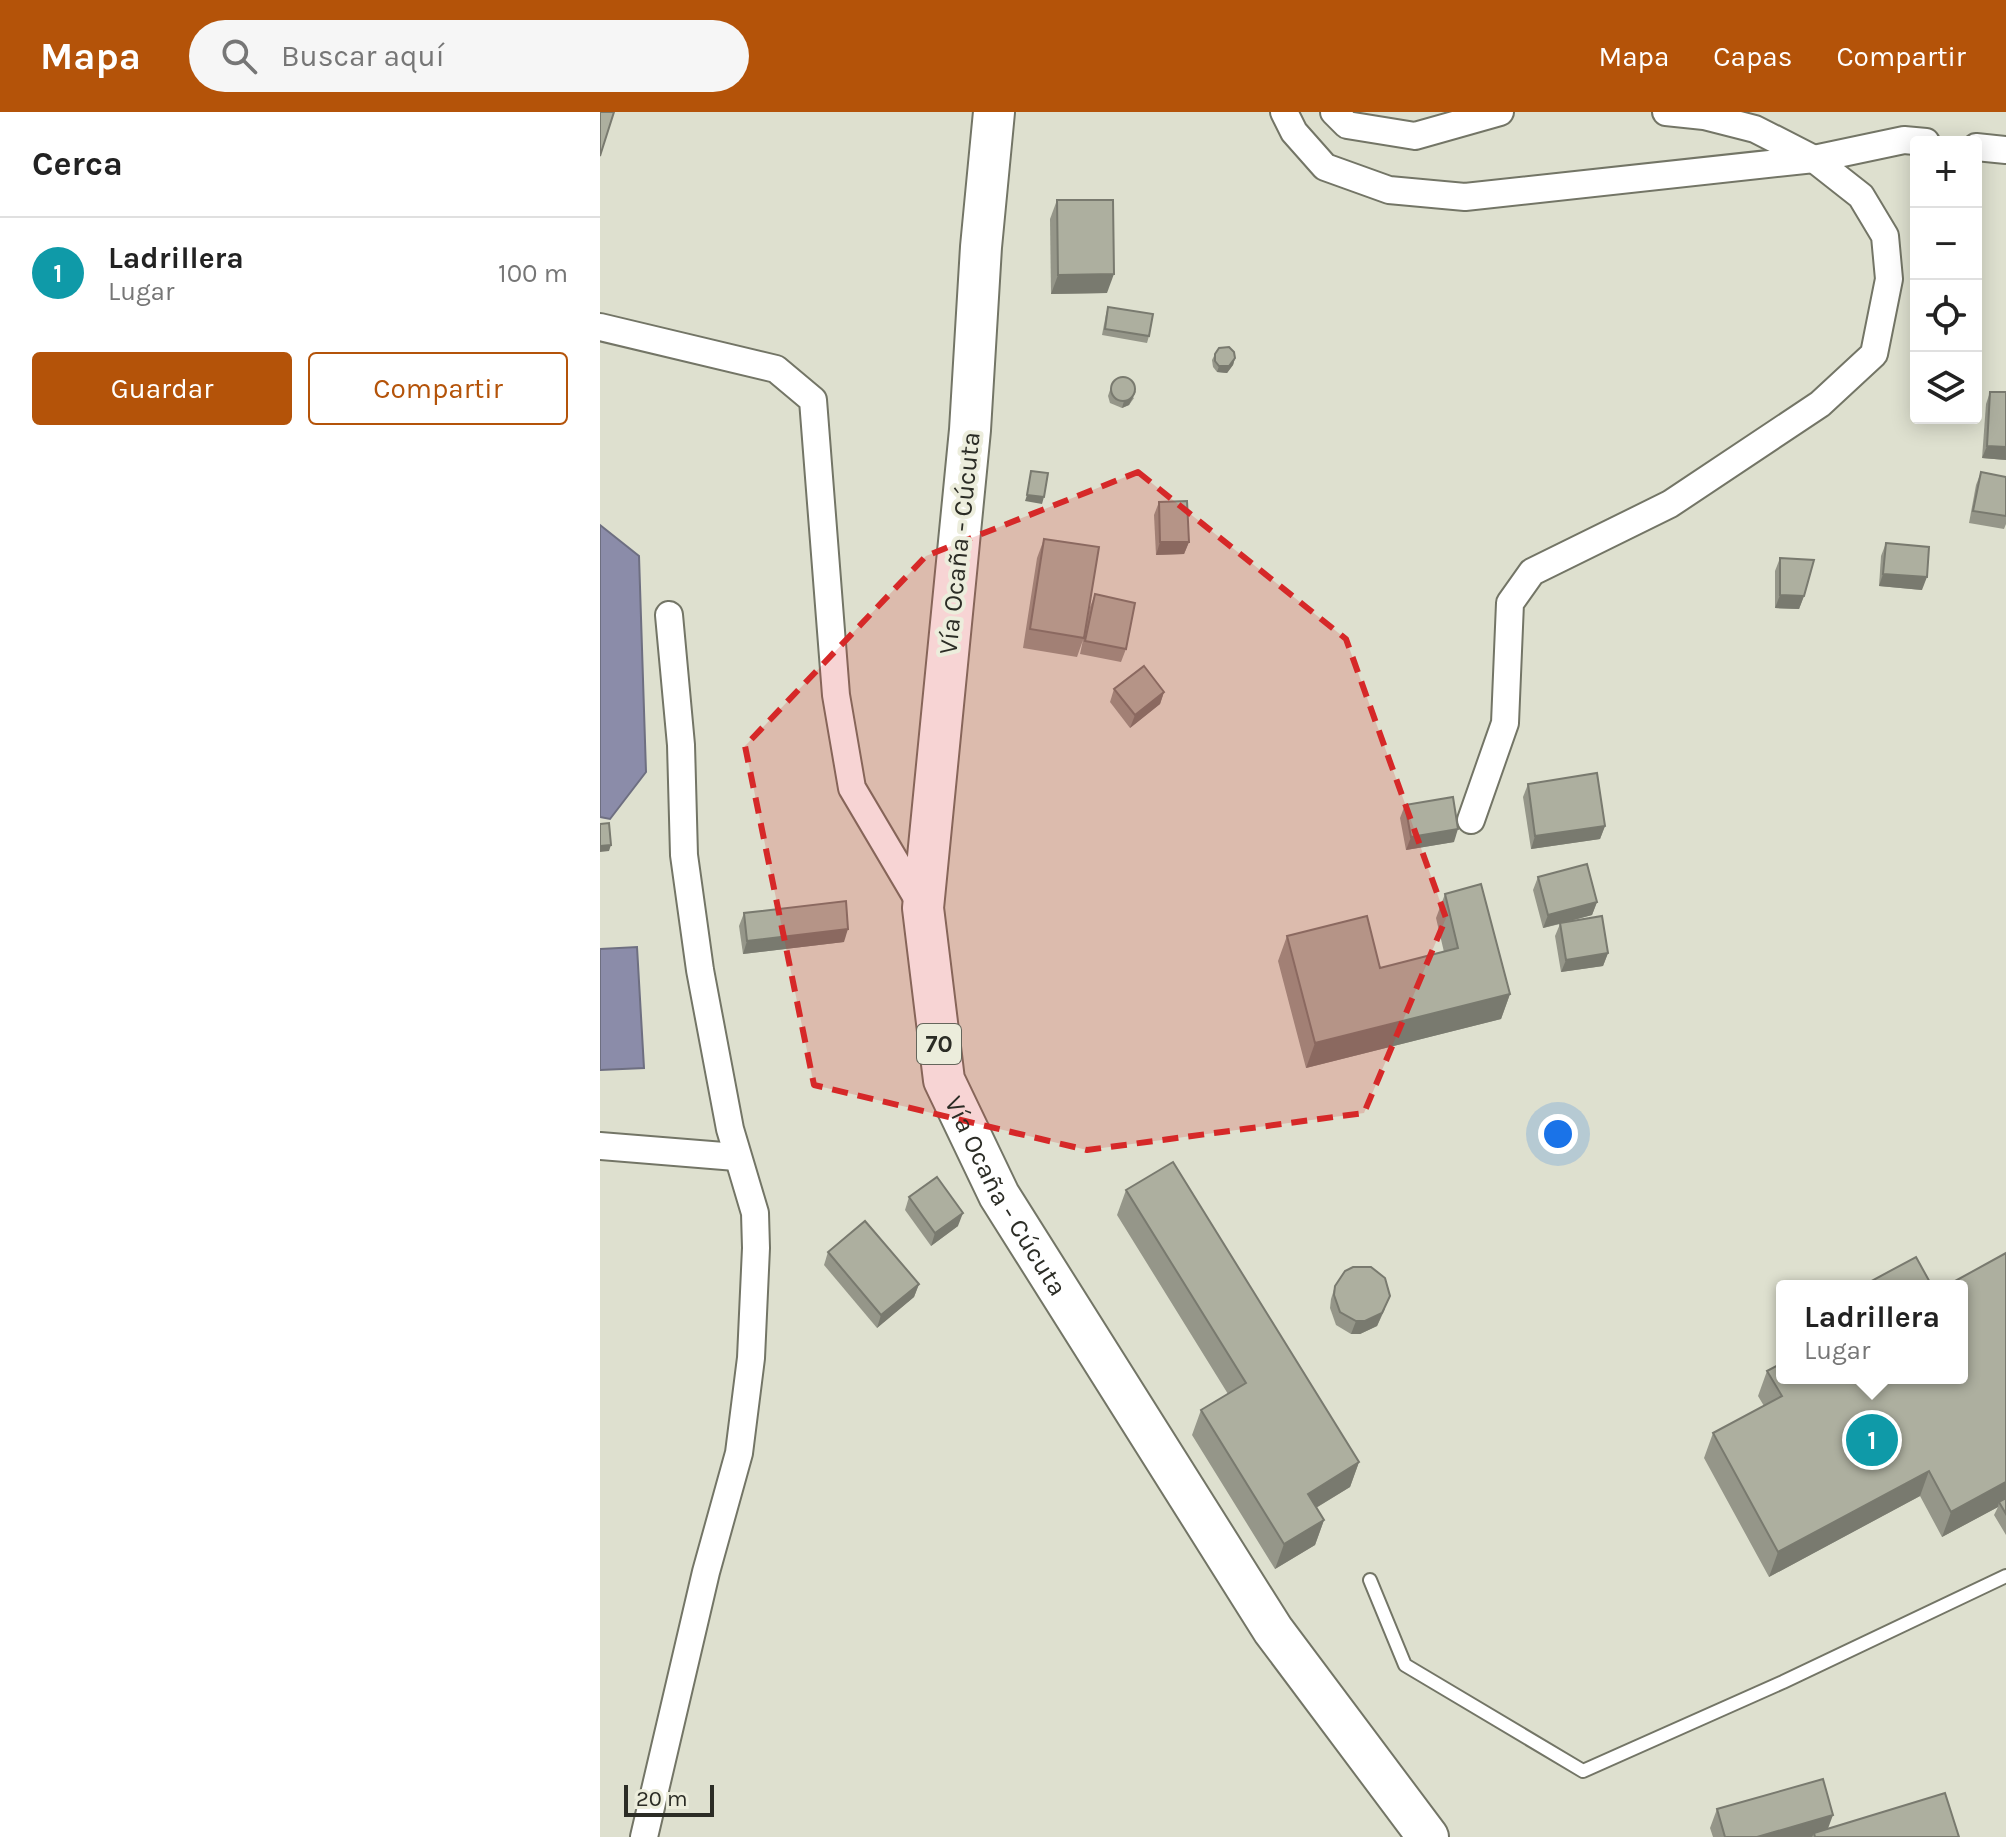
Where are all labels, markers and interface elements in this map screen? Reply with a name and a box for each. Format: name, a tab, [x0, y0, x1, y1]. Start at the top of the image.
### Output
search box	[189, 20, 749, 92]
text: Mapa	[40, 34, 141, 79]
icon: search	[217, 34, 261, 78]
text: Buscar aquí	[281, 38, 445, 74]
text: Mapa	[1598, 40, 1669, 73]
text: Capas	[1713, 40, 1792, 73]
text: Compartir	[1836, 40, 1966, 73]
map controls	[1910, 136, 1982, 424]
button: +	[1910, 136, 1982, 208]
text: Cerca	[32, 144, 123, 184]
button: −	[1910, 208, 1982, 280]
text: Ladrillera	[108, 240, 244, 276]
text: 1	[53, 258, 63, 289]
text: 100 m	[498, 258, 568, 289]
text: Lugar	[108, 276, 174, 307]
button: locate	[1910, 280, 1982, 352]
button: Guardar	[32, 352, 292, 425]
button: Compartir	[308, 352, 568, 425]
button: layers	[1910, 352, 1982, 424]
street label: Vía Ocaña - Cúcuta	[932, 430, 987, 656]
road number: 70	[917, 1024, 961, 1064]
street label: Vía Ocaña - Cúcuta	[938, 1091, 1073, 1302]
your location	[1538, 1114, 1578, 1154]
popup	[1776, 1280, 1968, 1384]
text: Ladrillera	[1804, 1299, 1940, 1335]
text: Lugar	[1804, 1335, 1870, 1366]
pin: 1	[1846, 1410, 1898, 1470]
scale bar	[624, 1781, 714, 1817]
text: 20 m	[636, 1786, 688, 1812]

